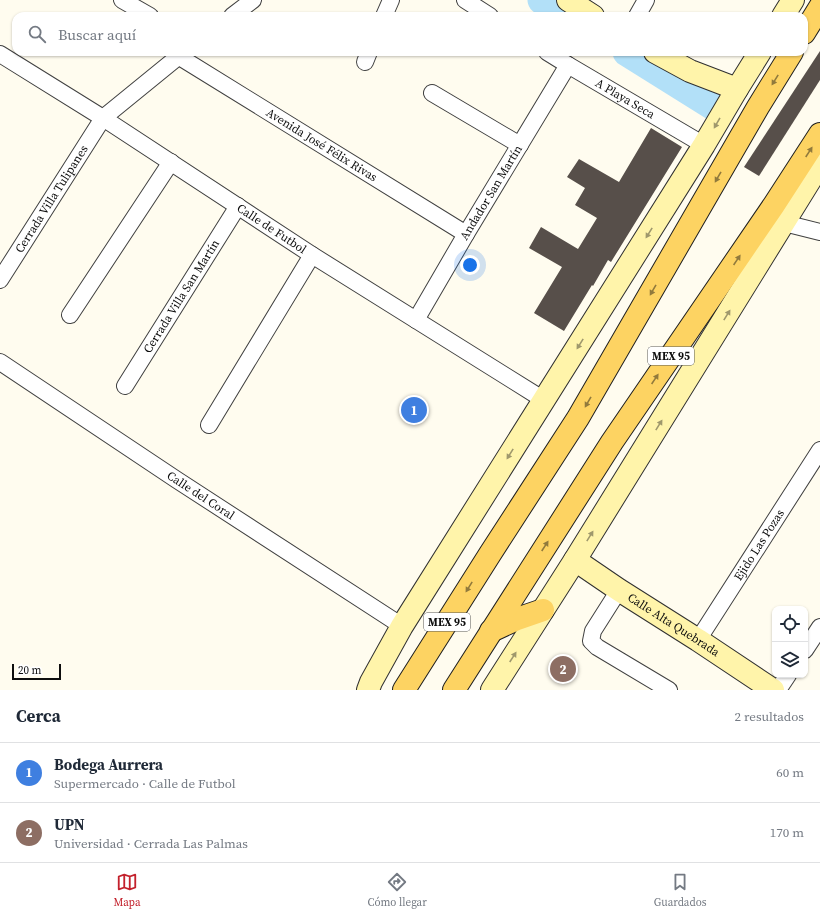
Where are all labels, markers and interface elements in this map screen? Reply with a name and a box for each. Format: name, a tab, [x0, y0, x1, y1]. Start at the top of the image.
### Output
search box	[12, 12, 808, 56]
icon: search	[26, 23, 48, 45]
text: Buscar aquí	[58, 24, 136, 45]
one-way arrow	[772, 74, 779, 86]
street label: A Playa Seca	[592, 75, 659, 123]
street label: Avenida José Félix Rivas	[263, 104, 380, 185]
one-way arrow	[714, 117, 721, 129]
street label: Cerrada Villa Tulipanes	[11, 142, 92, 256]
street label: Andador San Martín	[456, 142, 526, 243]
one-way arrow	[805, 146, 812, 157]
one-way arrow	[714, 171, 721, 183]
street label: Calle de Futbol	[234, 200, 310, 257]
one-way arrow	[645, 228, 652, 239]
street label: Cerrada Villa San Martín	[140, 236, 223, 356]
your location	[460, 255, 480, 275]
one-way arrow	[733, 255, 741, 265]
one-way arrow	[649, 284, 656, 296]
one-way arrow	[723, 310, 731, 320]
one-way arrow	[576, 338, 583, 349]
road number: MEX 95	[648, 347, 694, 365]
one-way arrow	[651, 373, 659, 384]
pin: 1	[401, 395, 427, 425]
one-way arrow	[584, 397, 591, 408]
one-way arrow	[655, 419, 662, 431]
one-way arrow	[507, 448, 514, 460]
street label: Calle del Coral	[164, 467, 238, 523]
street label: Ejido Las Pozas	[730, 506, 788, 584]
one-way arrow	[586, 531, 594, 541]
one-way arrow	[541, 540, 549, 551]
one-way arrow	[466, 581, 473, 593]
street label: Calle Alta Quebrada	[625, 589, 723, 661]
map controls	[772, 606, 808, 678]
button: locate	[772, 606, 808, 642]
road number: MEX 95	[424, 613, 470, 631]
button: layers	[772, 642, 808, 678]
one-way arrow	[509, 651, 516, 663]
pin: 2	[550, 654, 576, 684]
scale bar	[12, 662, 61, 681]
text: 20 m	[18, 663, 41, 678]
text: Cerca	[16, 704, 61, 728]
text: 2 resultados	[734, 708, 804, 725]
text: Bodega Aurrera	[54, 754, 163, 775]
text: 1	[25, 764, 33, 781]
text: 60 m	[776, 764, 804, 781]
text: Supermercado · Calle de Futbol	[54, 775, 236, 792]
text: UPN	[54, 814, 85, 835]
text: 2	[25, 824, 33, 841]
text: 170 m	[770, 824, 804, 841]
text: Universidad · Cerrada Las Palmas	[54, 835, 248, 852]
tab: Mapa	[113, 871, 141, 910]
tab: Cómo llegar	[367, 871, 427, 910]
tab: Guardados	[654, 871, 707, 910]

